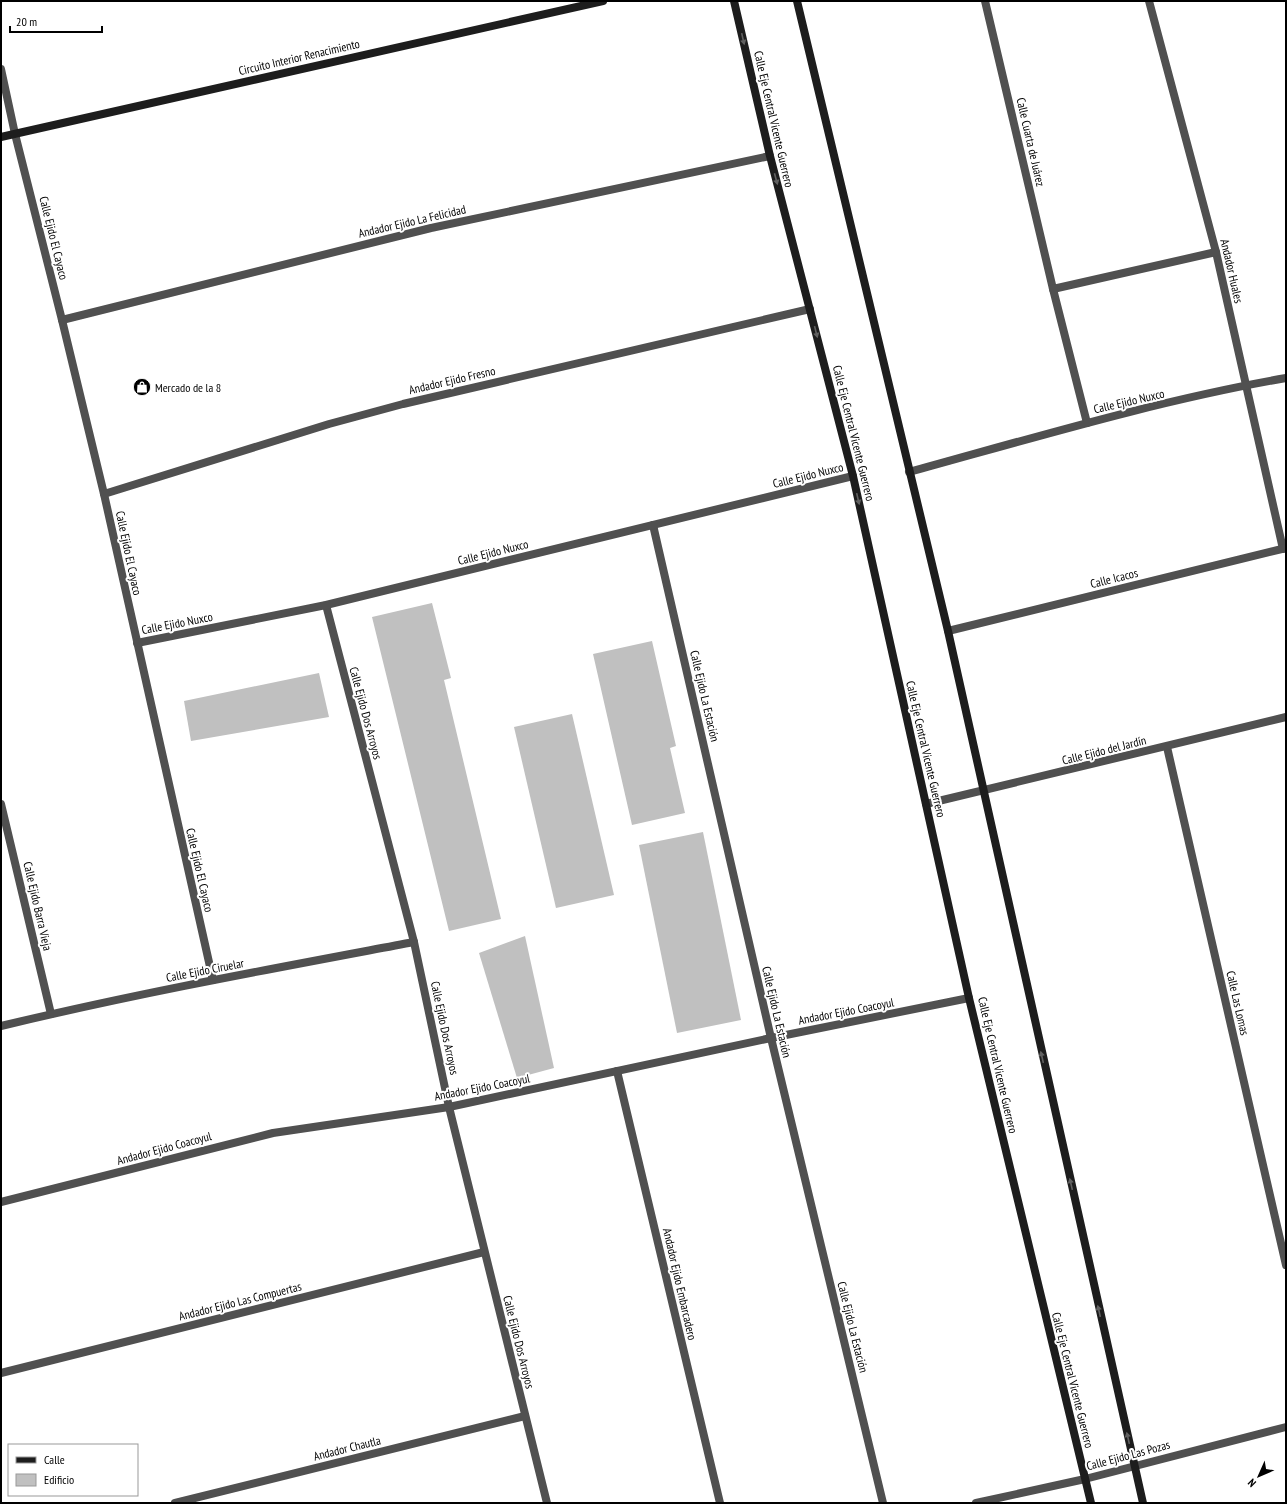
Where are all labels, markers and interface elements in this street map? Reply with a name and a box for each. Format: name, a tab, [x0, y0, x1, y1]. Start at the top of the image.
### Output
scale bar	[10, 8, 102, 34]
text: 20 m	[16, 14, 37, 29]
one-way arrow	[740, 33, 746, 45]
street label: Circuito Interior Renacimiento	[237, 36, 361, 78]
street label: Calle Eje Central Vicente Guerrero	[751, 49, 797, 189]
street label: Calle Cuarta de Juárez	[1013, 96, 1049, 188]
one-way arrow	[773, 173, 779, 185]
street label: Calle Ejido El Cayaco	[36, 195, 72, 281]
street label: Andador Ejido La Felicidad	[357, 201, 467, 241]
street label: Andador Huales	[1217, 237, 1247, 305]
one-way arrow	[813, 326, 819, 338]
street label: Andador Ejido Fresno	[407, 363, 497, 397]
street label: Calle Eje Central Vicente Guerrero	[830, 363, 878, 503]
shop icon: Mercado de la 8	[132, 377, 152, 397]
place label: Mercado de la 8	[155, 380, 221, 395]
street label: Calle Ejido Nuxco	[1092, 386, 1166, 416]
street label: Calle Ejido Nuxco	[771, 459, 845, 491]
one-way arrow	[856, 493, 862, 505]
street label: Calle Ejido El Cayaco	[113, 510, 145, 596]
street label: Calle Ejido Nuxco	[456, 536, 530, 568]
street label: Calle Icacos	[1089, 565, 1139, 591]
street label: Calle Ejido Nuxco	[140, 609, 214, 637]
street label: Calle Ejido La Estación	[687, 649, 723, 743]
street label: Calle Ejido Dos Arroyos	[346, 665, 386, 761]
street label: Calle Eje Central Vicente Guerrero	[903, 679, 949, 819]
street label: Calle Ejido del Jardín	[1060, 732, 1148, 768]
street label: Calle Ejido El Cayaco	[183, 827, 217, 913]
street label: Calle Ejido Barra Vieja	[20, 860, 56, 952]
street label: Calle Ejido Ciruelar	[165, 955, 246, 985]
street label: Calle Ejido La Estación	[759, 965, 795, 1059]
street label: Calle Las Lomas	[1223, 969, 1253, 1037]
street label: Calle Ejido Dos Arroyos	[428, 980, 462, 1076]
street label: Andador Ejido Coacoyul	[797, 994, 895, 1028]
street label: Calle Eje Central Vicente Guerrero	[975, 995, 1021, 1135]
one-way arrow	[1039, 1051, 1045, 1063]
street label: Andador Ejido Coacoyul	[433, 1070, 531, 1104]
street label: Andador Ejido Coacoyul	[115, 1128, 213, 1168]
one-way arrow	[1068, 1178, 1074, 1190]
street label: Andador Ejido Embarcadero	[660, 1227, 700, 1341]
street label: Andador Ejido Las Compuertas	[177, 1278, 303, 1324]
street label: Calle Ejido La Estación	[834, 1280, 872, 1374]
street label: Calle Ejido Dos Arroyos	[500, 1294, 538, 1390]
one-way arrow	[1096, 1305, 1102, 1317]
street label: Calle Eje Central Vicente Guerrero	[1049, 1310, 1097, 1450]
one-way arrow	[1124, 1431, 1130, 1444]
street label: Andador Chautla	[312, 1432, 382, 1464]
street label: Calle Ejido Las Pozas	[1085, 1437, 1171, 1473]
legend	[8, 1444, 138, 1496]
text: Calle	[44, 1452, 65, 1467]
north arrow	[1239, 1456, 1279, 1496]
text: Edificio	[44, 1472, 74, 1487]
text: N	[1245, 1476, 1259, 1490]

